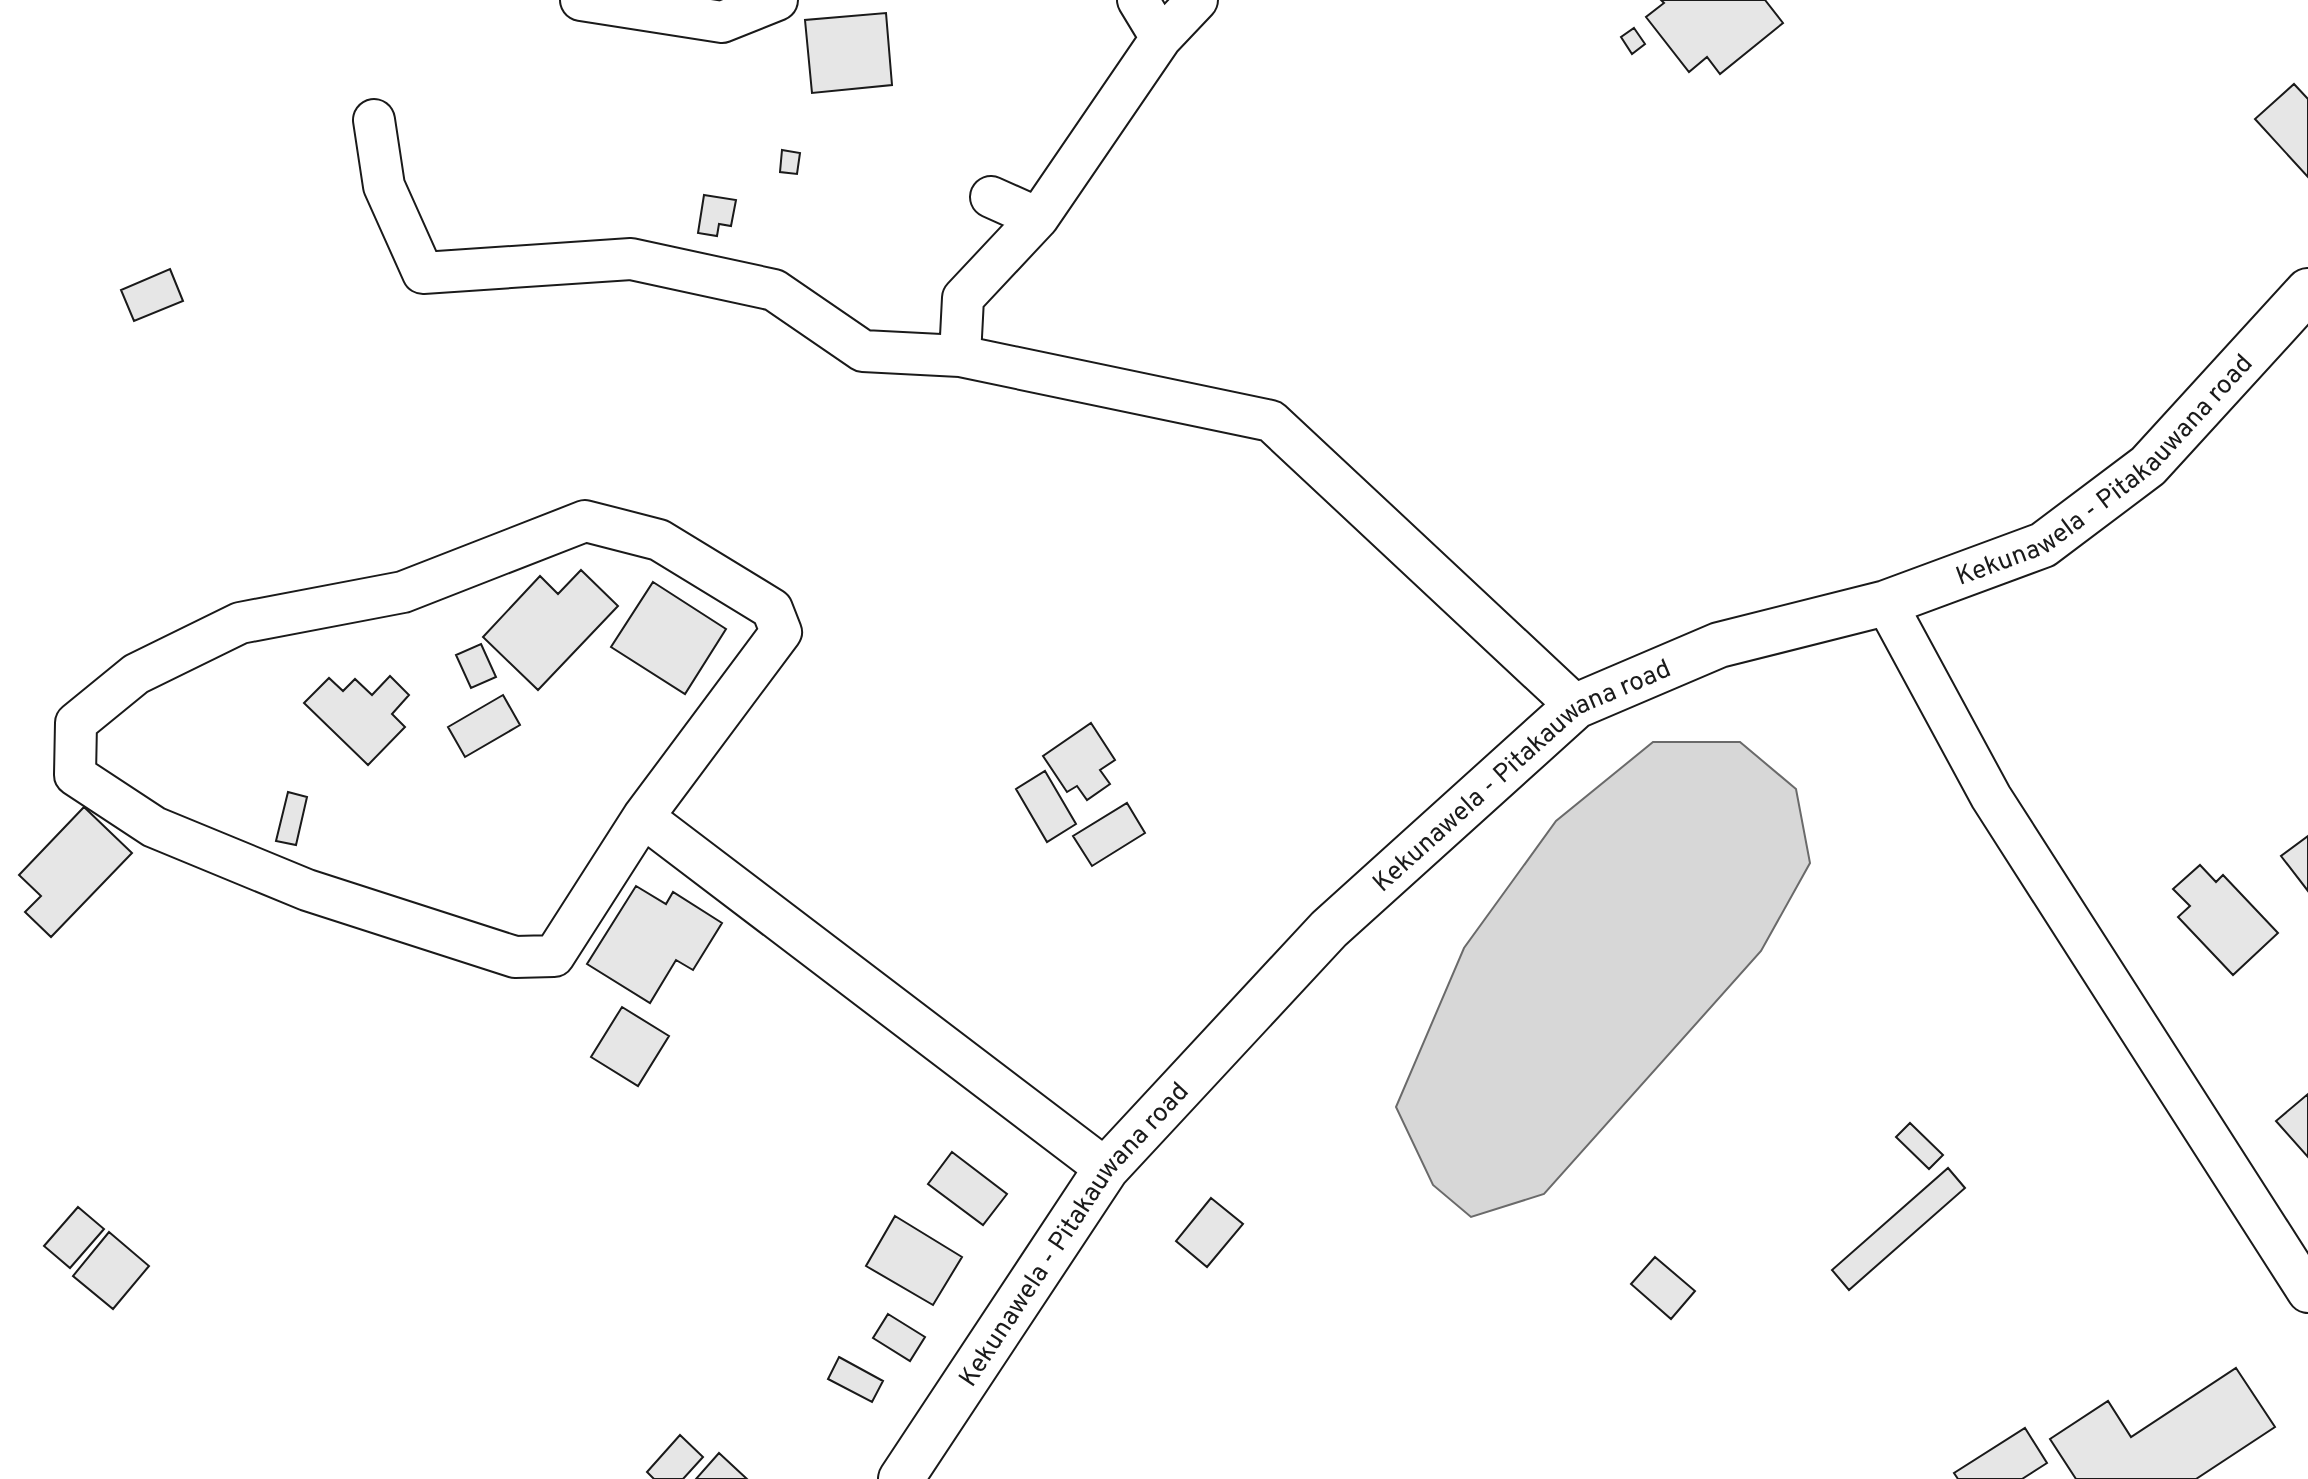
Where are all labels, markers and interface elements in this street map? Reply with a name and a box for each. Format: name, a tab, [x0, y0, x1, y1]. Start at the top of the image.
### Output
street label: Kekunawela - Pitakauwana road	[1952, 348, 2261, 595]
street label: Kekunawela - Pitakauwana road	[1367, 653, 1676, 900]
street label: Kekunawela - Pitakauwana road	[953, 1076, 1197, 1394]

